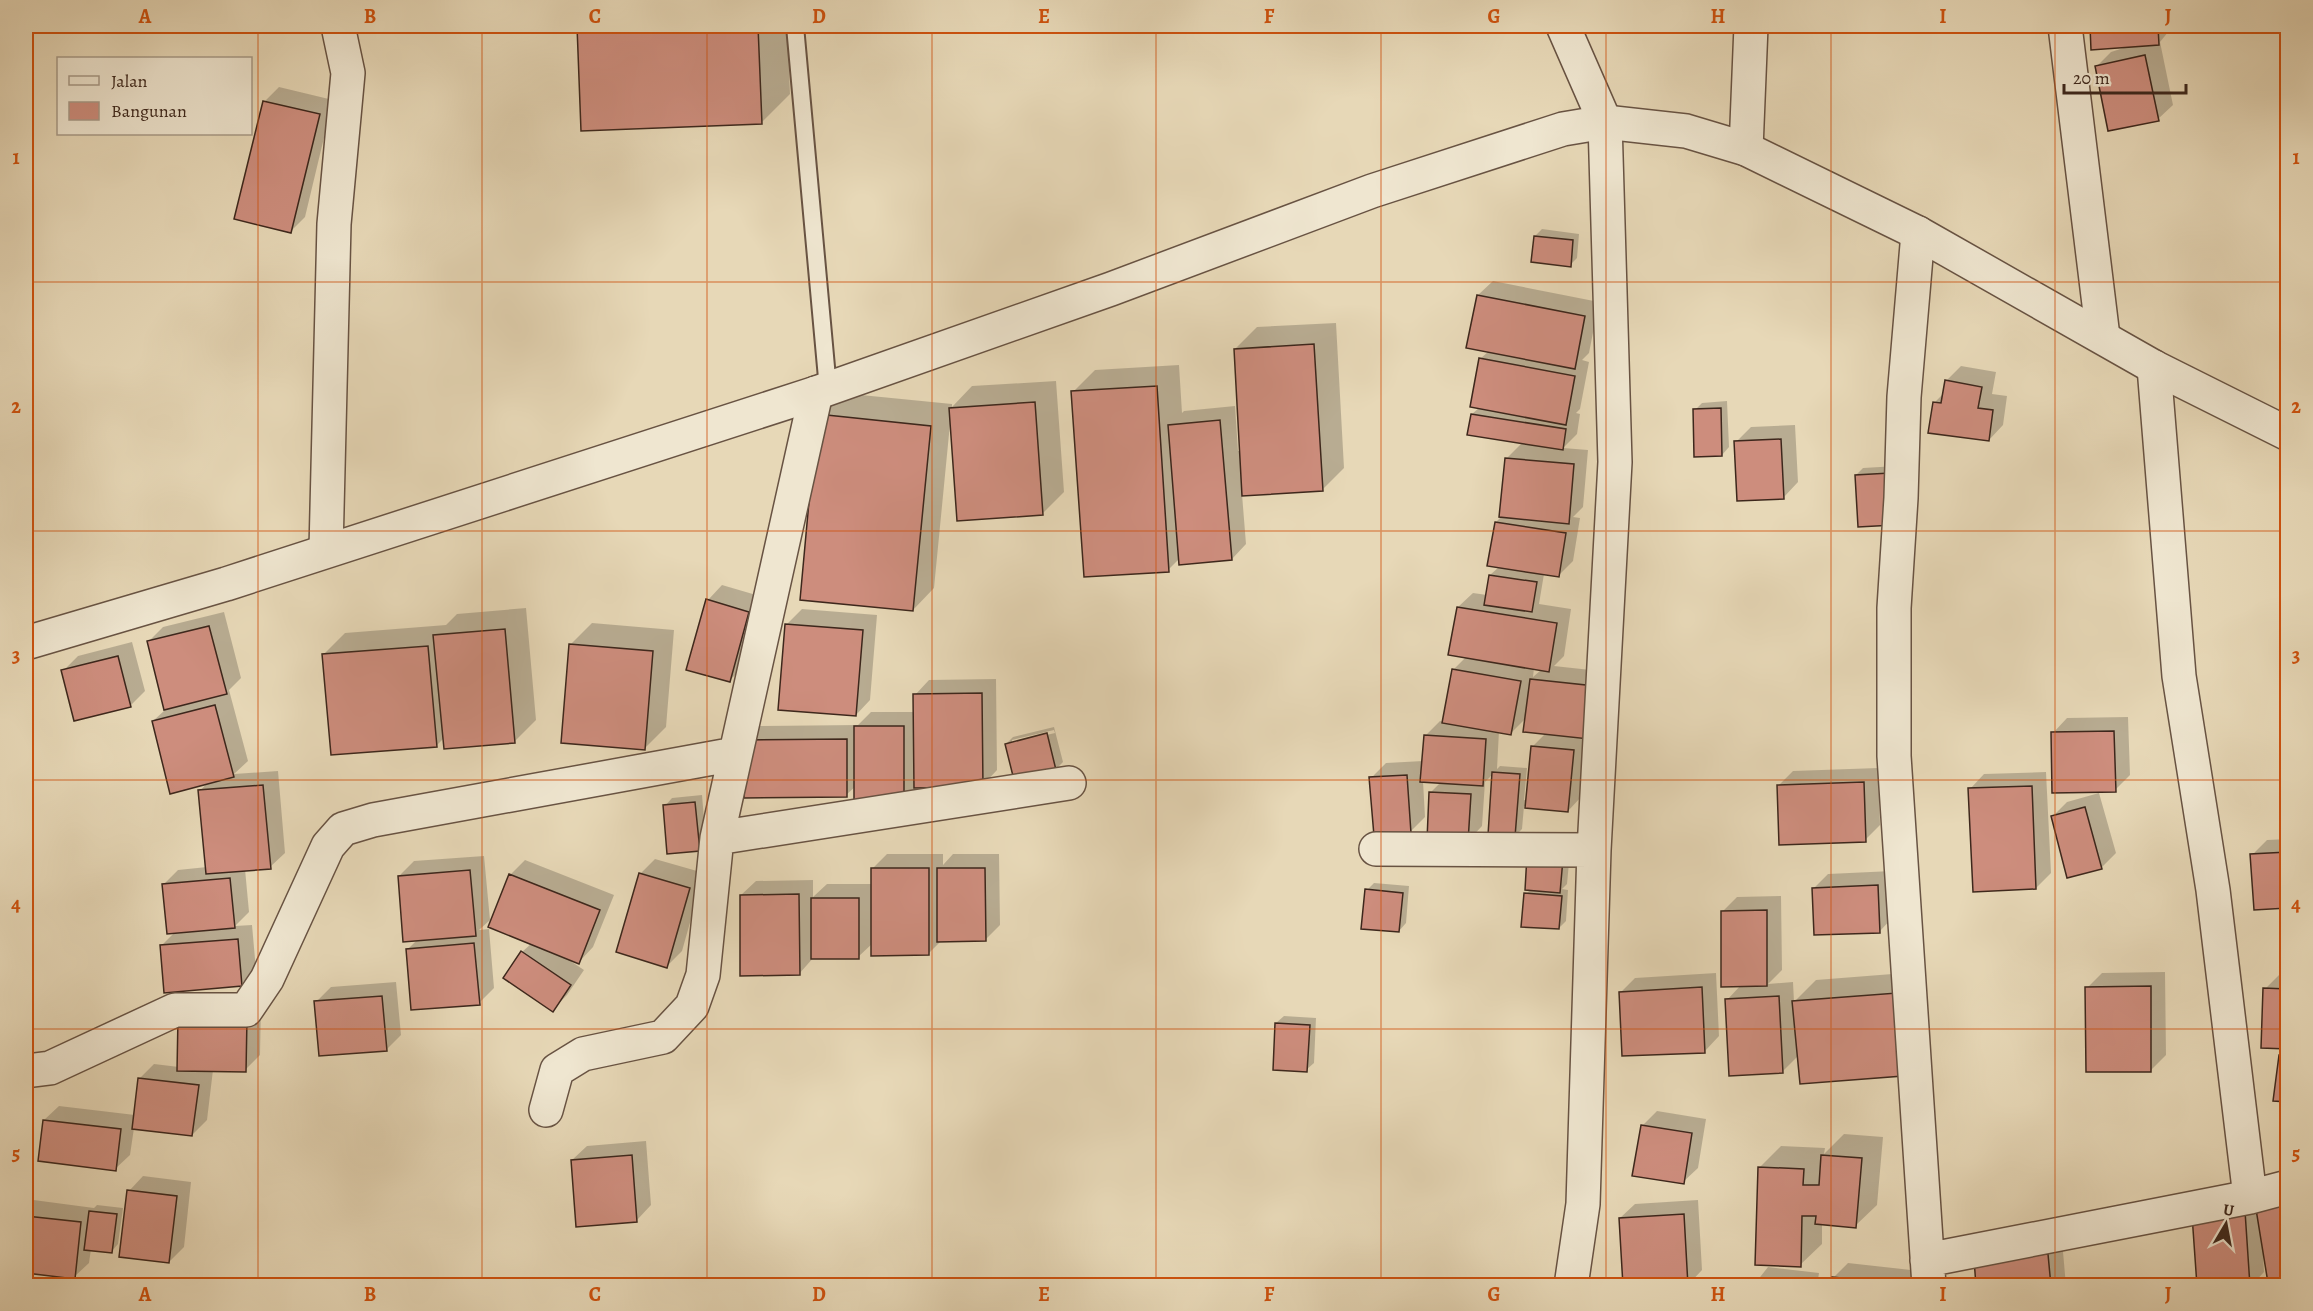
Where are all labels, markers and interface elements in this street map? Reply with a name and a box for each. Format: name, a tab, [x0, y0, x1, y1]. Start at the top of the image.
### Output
text: A	[138, 3, 152, 30]
text: B	[364, 3, 376, 30]
text: C	[589, 3, 601, 30]
text: D	[812, 3, 826, 30]
text: E	[1038, 3, 1050, 30]
text: F	[1264, 3, 1275, 30]
text: G	[1487, 3, 1501, 30]
text: H	[1711, 3, 1726, 30]
text: I	[1939, 3, 1947, 30]
text: J	[2165, 3, 2172, 30]
legend	[57, 57, 252, 135]
scale bar	[2064, 57, 2186, 95]
text: 20 m	[2073, 66, 2110, 90]
text: Jalan	[111, 69, 148, 93]
text: Bangunan	[111, 99, 187, 123]
text: 1	[12, 144, 20, 171]
text: 1	[2292, 144, 2300, 171]
text: 2	[11, 393, 21, 420]
text: 2	[2291, 393, 2301, 420]
text: 3	[12, 642, 20, 669]
text: 3	[2292, 642, 2300, 669]
text: 4	[11, 891, 21, 918]
text: 4	[2291, 891, 2301, 918]
text: 5	[12, 1140, 20, 1167]
text: 5	[2292, 1140, 2300, 1167]
north arrow	[2196, 1194, 2256, 1254]
text: U	[2221, 1198, 2236, 1222]
text: A	[138, 1281, 152, 1308]
text: B	[364, 1281, 376, 1308]
text: C	[589, 1281, 601, 1308]
text: D	[812, 1281, 826, 1308]
text: E	[1038, 1281, 1050, 1308]
text: F	[1264, 1281, 1275, 1308]
text: G	[1487, 1281, 1501, 1308]
text: H	[1711, 1281, 1726, 1308]
text: I	[1939, 1281, 1947, 1308]
text: J	[2165, 1281, 2172, 1308]

